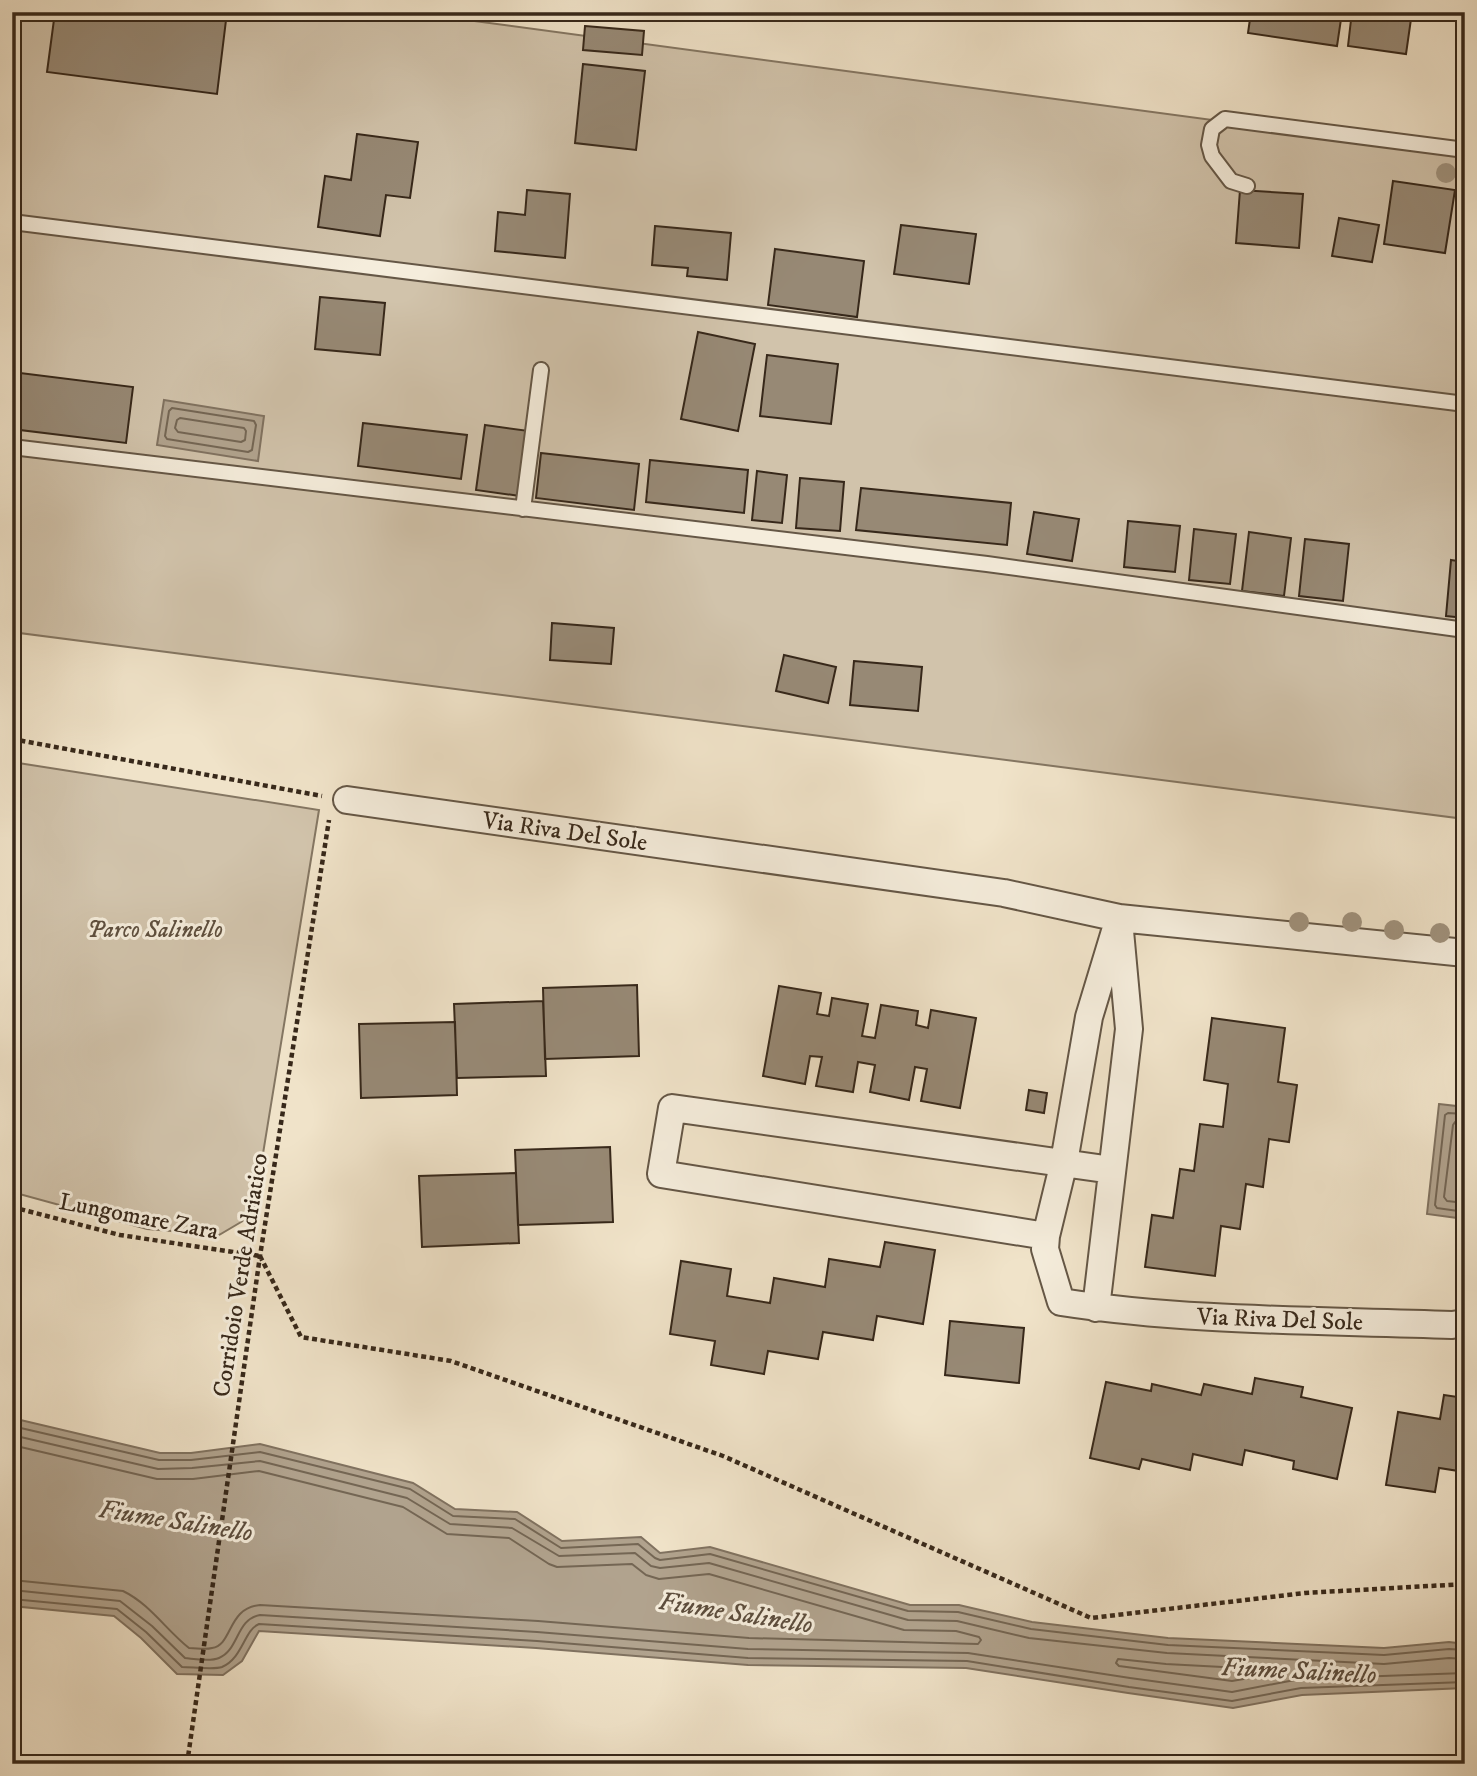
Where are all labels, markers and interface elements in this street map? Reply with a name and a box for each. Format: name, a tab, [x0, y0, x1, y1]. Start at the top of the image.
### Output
street label: Via Riva Del Sole	[480, 805, 649, 858]
park label: Parco Salinello	[87, 915, 223, 945]
street label: Corridoio Verde Adriatico	[207, 1151, 275, 1399]
street label: Lungomare Zara	[57, 1187, 222, 1247]
street label: Via Riva Del Sole	[1195, 1302, 1363, 1338]
water label: Fiume Salinello	[96, 1493, 255, 1550]
water label: Fiume Salinello	[656, 1585, 815, 1642]
water label: Fiume Salinello	[1220, 1651, 1377, 1692]

